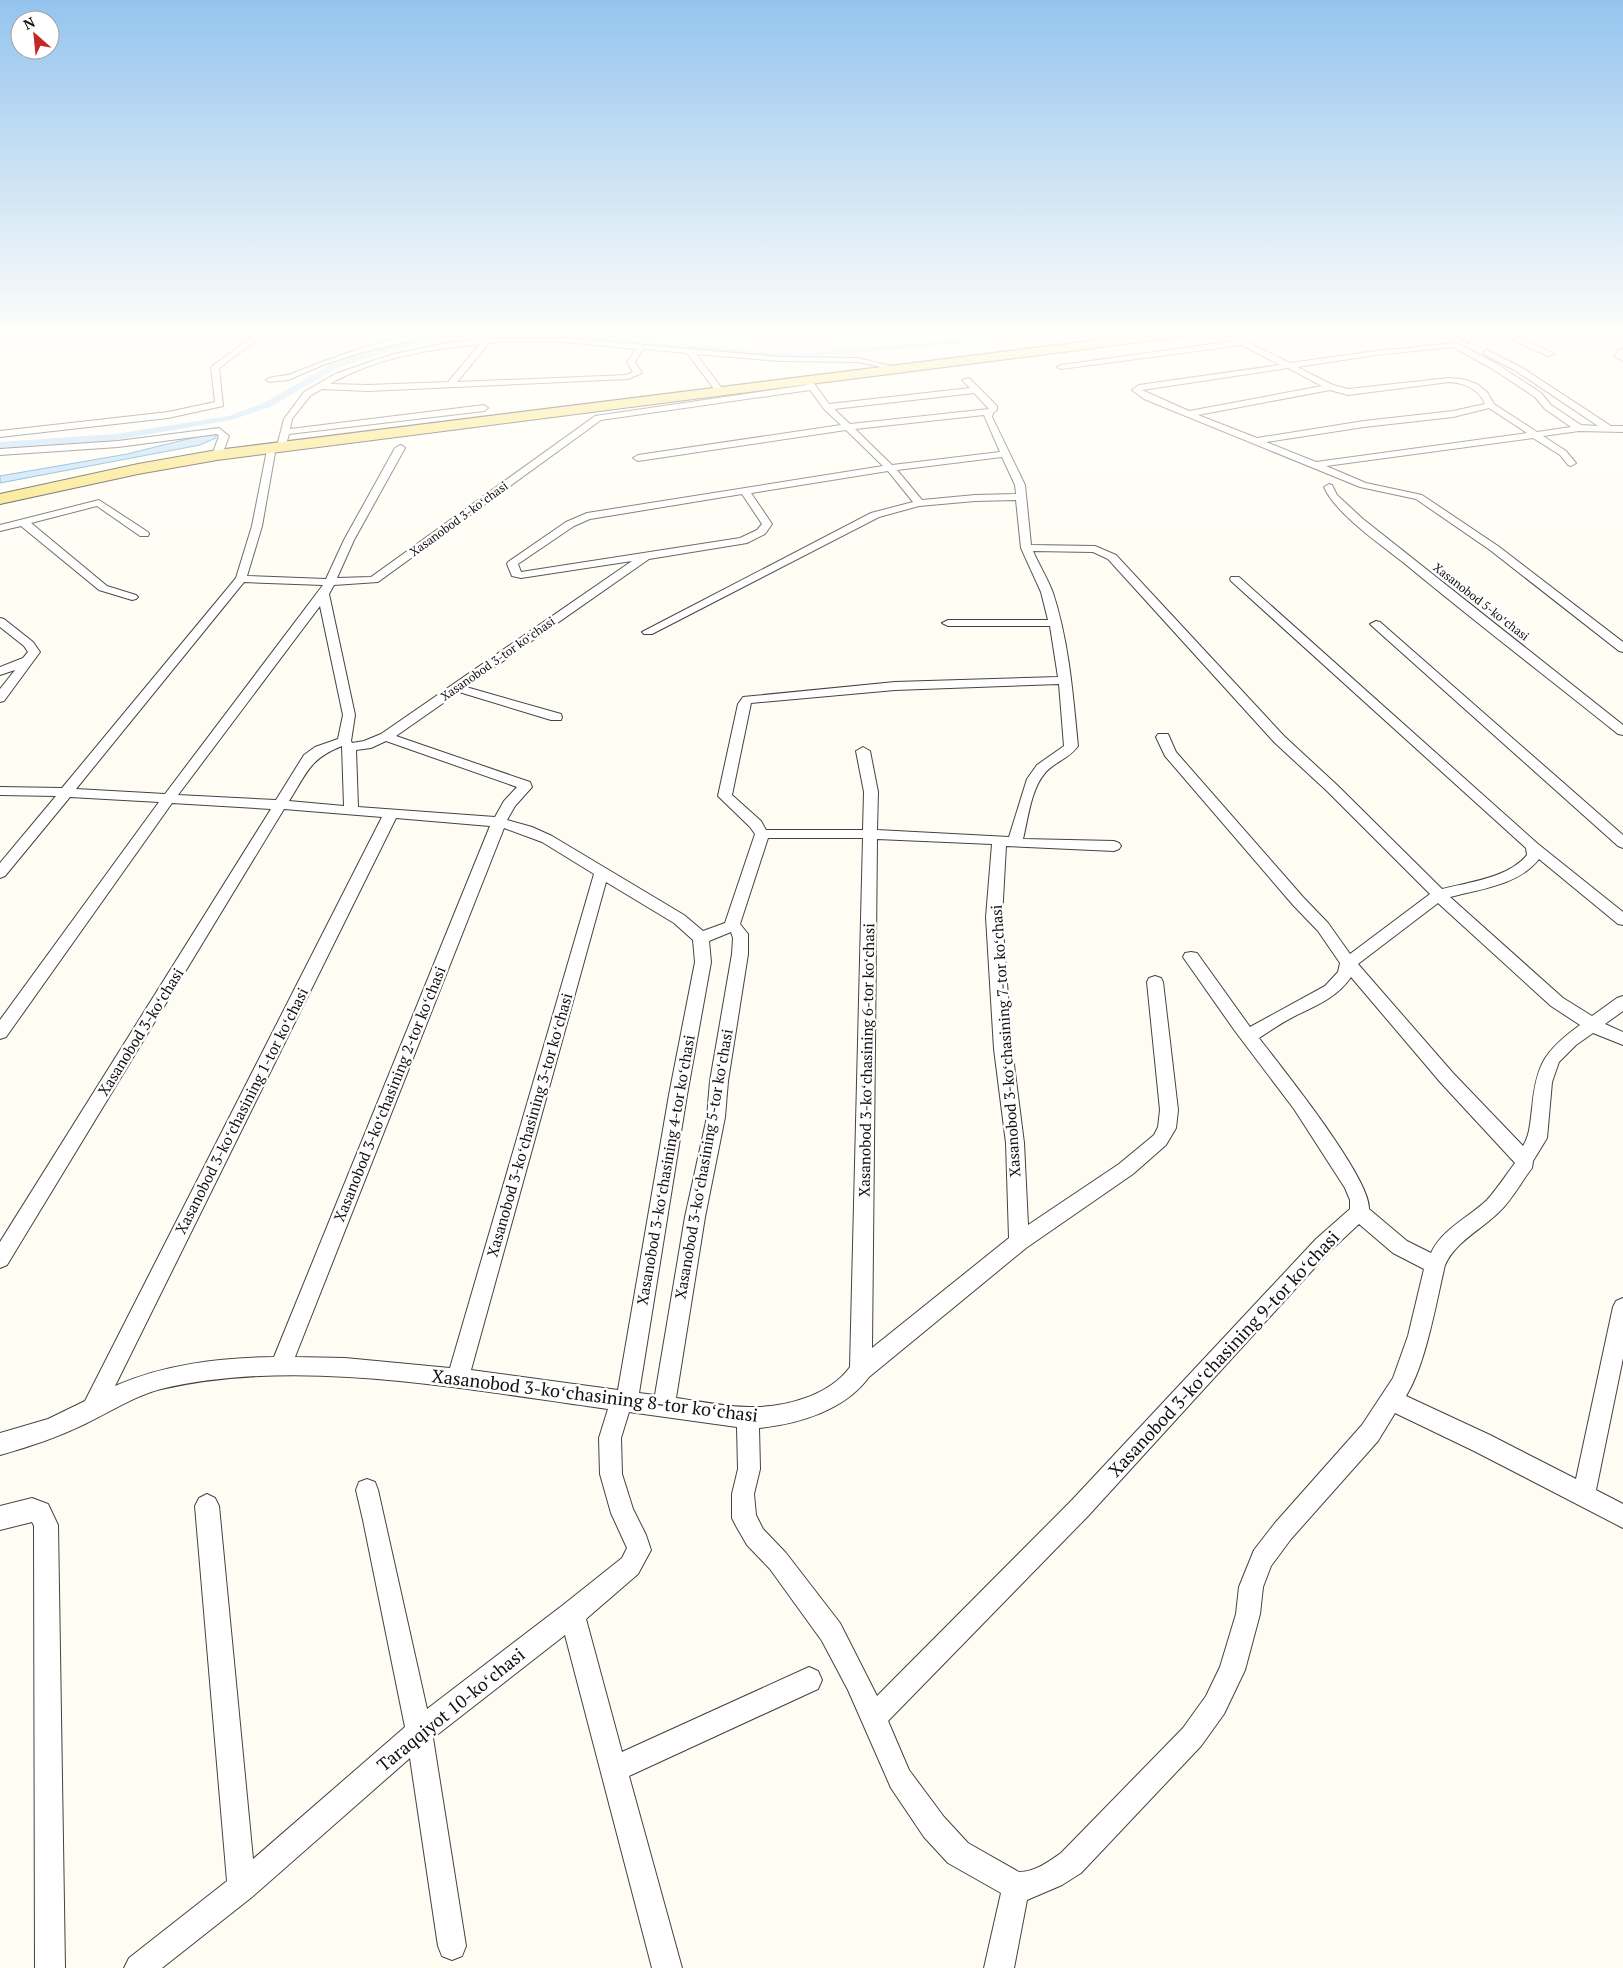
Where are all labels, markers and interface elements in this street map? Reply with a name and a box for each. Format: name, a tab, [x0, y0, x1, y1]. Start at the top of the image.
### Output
north arrow	[10, 10, 60, 60]
text: N	[20, 12, 38, 34]
street label: Xasanobod 3-koʻchasi	[407, 478, 511, 559]
street label: Xasanobod 5-koʻchasi	[1430, 560, 1533, 644]
street label: Xasanobod 3-tor koʻchasi	[438, 613, 558, 704]
street label: Xasanobod 3-koʻchasining 7-tor koʻchasi	[986, 904, 1024, 1178]
street label: Xasanobod 3-koʻchasining 6-tor koʻchasi	[854, 923, 878, 1197]
street label: Xasanobod 3-koʻchasining 2-tor koʻchasi	[329, 963, 450, 1224]
street label: Xasanobod 3-koʻchasi	[93, 964, 188, 1099]
street label: Xasanobod 3-koʻchasining 1-tor koʻchasi	[170, 984, 312, 1237]
street label: Xasanobod 3-koʻchasining 3-tor koʻchasi	[482, 990, 576, 1259]
street label: Xasanobod 3-koʻchasining 5-tor koʻchasi	[669, 1027, 737, 1300]
street label: Xasanobod 3-koʻchasining 4-tor koʻchasi	[631, 1033, 699, 1306]
street label: Xasanobod 3-koʻchasining 9-tor koʻchasi	[1103, 1225, 1344, 1482]
street label: Xasanobod 3-koʻchasining 8-tor koʻchasi	[431, 1363, 760, 1427]
street label: Taraqqiyot 10-koʻchasi	[372, 1642, 529, 1776]

